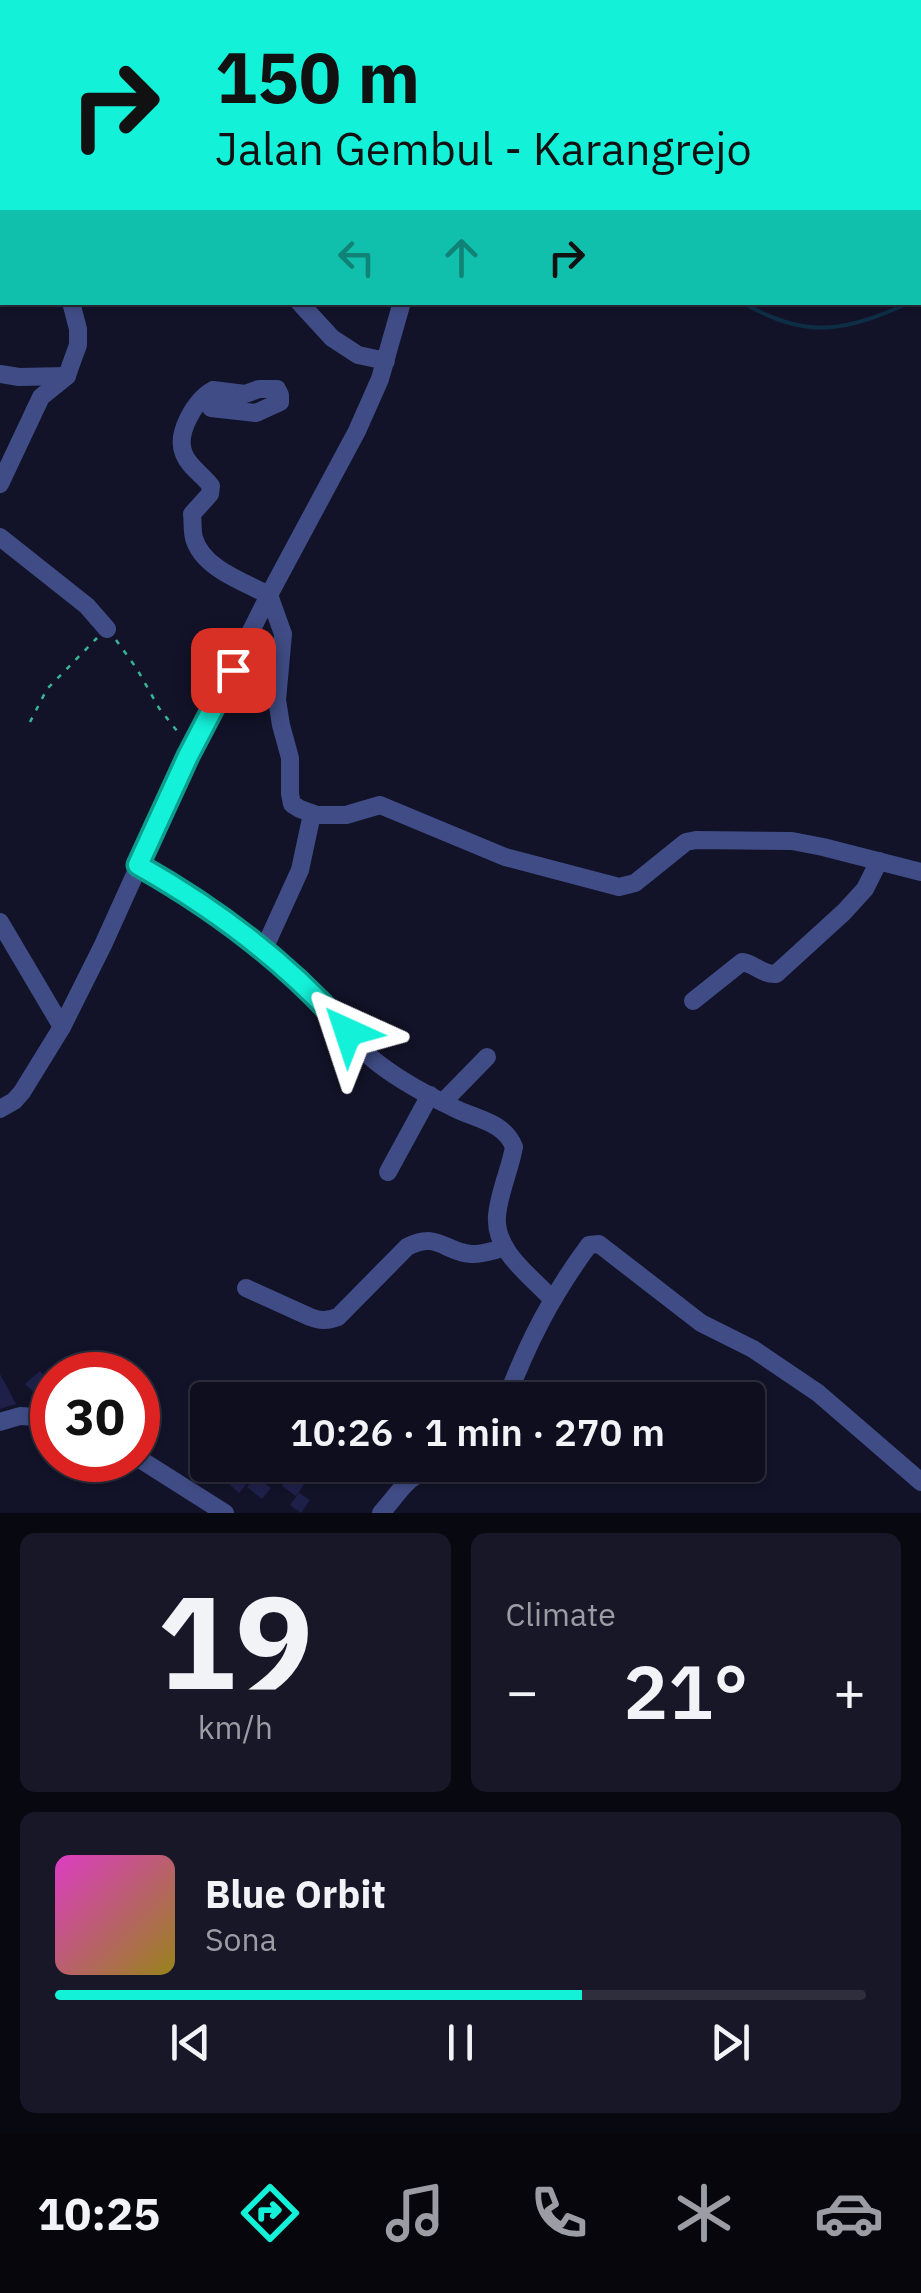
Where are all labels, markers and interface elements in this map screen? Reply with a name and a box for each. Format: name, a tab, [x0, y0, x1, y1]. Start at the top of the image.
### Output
text: 150 m	[215, 31, 420, 122]
icon: right	[50, 40, 180, 170]
text: Jalan Gembul - Karangrejo	[215, 119, 752, 177]
icon: left	[329, 230, 384, 285]
icon: ahead	[434, 230, 489, 285]
icon: right	[539, 230, 594, 285]
pin	[191, 628, 276, 713]
icon: arrive	[206, 643, 261, 698]
position arrow	[296, 980, 400, 1084]
speed limit sign: 30	[30, 1352, 160, 1482]
text: 10:26 · 1 min · 270 m	[290, 1407, 665, 1456]
text: 19	[157, 1556, 313, 1725]
text: Climate	[506, 1593, 616, 1635]
text: 21°	[623, 1642, 748, 1740]
text: −	[506, 1655, 539, 1726]
text: +	[833, 1655, 866, 1726]
text: km/h	[198, 1706, 273, 1748]
text: Blue Orbit	[205, 1869, 386, 1918]
text: Sona	[205, 1918, 277, 1960]
icon: previous	[163, 2015, 218, 2070]
icon: pause	[433, 2015, 488, 2070]
icon: next	[703, 2015, 758, 2070]
icon: directions	[235, 2178, 305, 2248]
icon: music	[380, 2178, 450, 2248]
icon: phone	[524, 2178, 594, 2248]
icon: climate	[669, 2178, 739, 2248]
icon: car	[814, 2178, 884, 2248]
text: 10:25	[37, 2184, 160, 2242]

